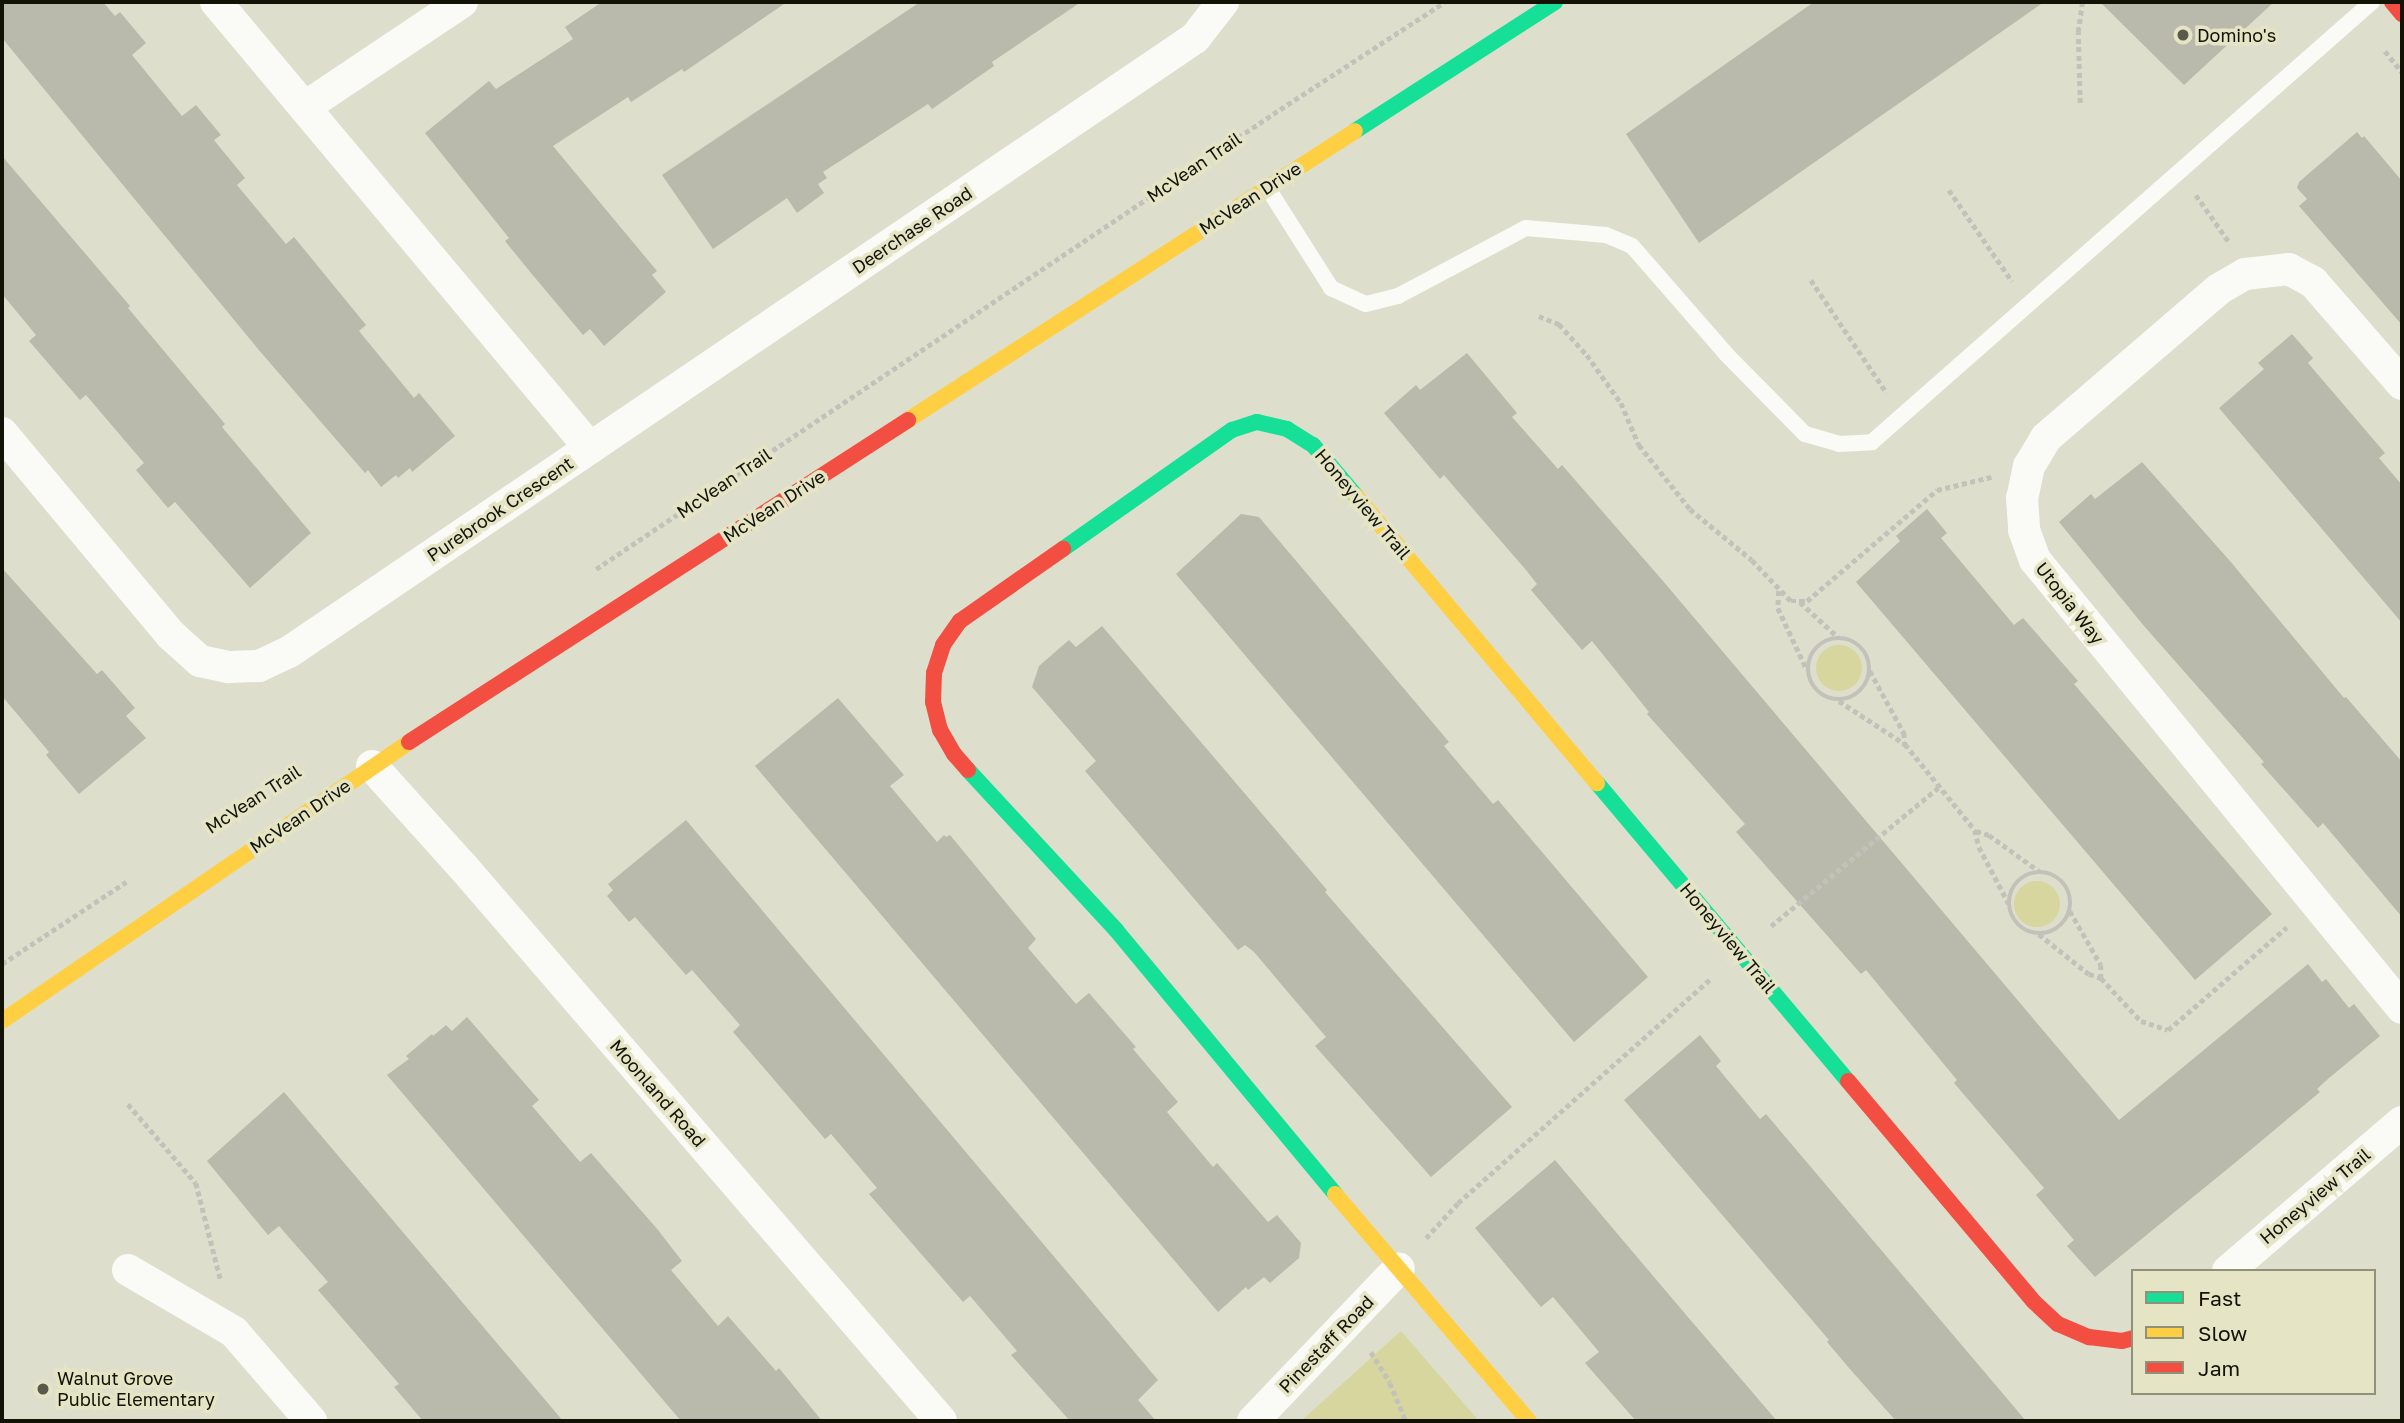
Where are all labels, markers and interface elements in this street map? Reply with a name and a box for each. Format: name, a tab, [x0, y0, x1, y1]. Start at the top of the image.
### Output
place label: Domino's	[2197, 24, 2276, 46]
marker: Domino's	[2175, 27, 2191, 43]
street label: McVean Trail	[1143, 127, 1245, 207]
street label: McVean Drive	[1195, 157, 1305, 239]
street label: Deerchase Road	[848, 182, 976, 278]
street label: McVean Trail	[673, 443, 775, 523]
street label: Honeyview Trail	[1310, 444, 1416, 564]
street label: Purebrook Crescent	[423, 452, 577, 566]
street label: McVean Drive	[719, 465, 829, 547]
street label: Utopia Way	[2031, 558, 2109, 648]
street label: McVean Trail	[201, 760, 305, 838]
street label: McVean Drive	[245, 774, 355, 858]
street label: Honeyview Trail	[1675, 878, 1781, 998]
street label: Moonland Road	[606, 1035, 710, 1151]
street label: Honeyview Trail	[2255, 1143, 2375, 1249]
legend	[2131, 1269, 2376, 1395]
text: Fast	[2198, 1285, 2241, 1311]
street label: Pinestaff Road	[1274, 1291, 1378, 1397]
text: Slow	[2198, 1320, 2247, 1346]
text: Jam	[2198, 1355, 2240, 1381]
place label: Walnut Grove Public Elementary	[57, 1368, 215, 1410]
marker: Walnut Grove Public Elementary	[35, 1381, 51, 1397]

